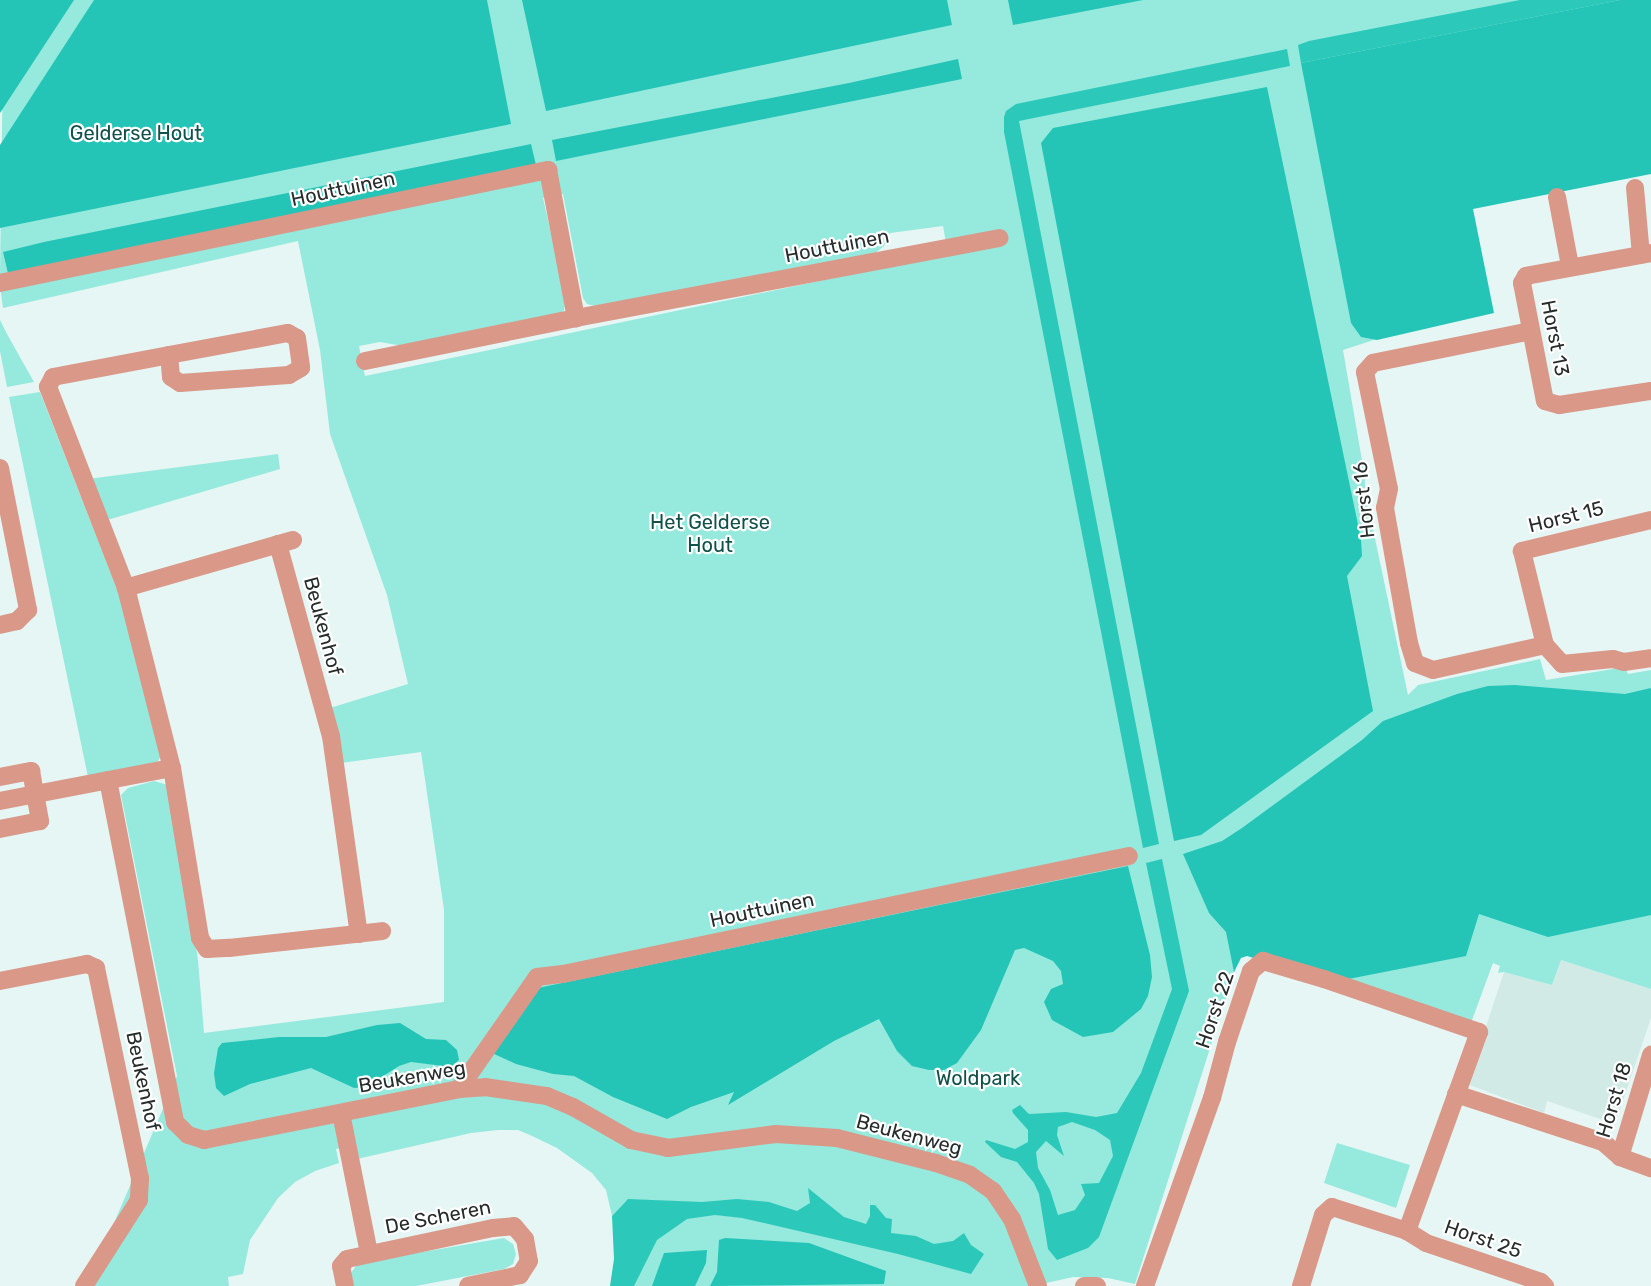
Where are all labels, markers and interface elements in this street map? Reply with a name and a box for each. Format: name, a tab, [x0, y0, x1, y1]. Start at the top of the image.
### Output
park label: Gelderse Hout	[70, 121, 202, 145]
street label: Houttuinen	[289, 166, 397, 212]
street label: Houttuinen	[783, 224, 891, 268]
street label: Horst 13	[1536, 298, 1574, 378]
street label: Horst 16	[1348, 461, 1380, 539]
street label: Horst 15	[1526, 496, 1606, 538]
park label: Het Gelderse Hout	[650, 511, 770, 558]
street label: Beukenhof	[298, 574, 348, 678]
street label: Houttuinen	[708, 887, 816, 933]
street label: Horst 22	[1191, 968, 1239, 1052]
street label: Beukenhof	[121, 1029, 165, 1133]
street label: Beukenweg	[356, 1056, 468, 1098]
street label: Horst 18	[1591, 1059, 1637, 1141]
park label: Woldpark	[936, 1066, 1020, 1090]
street label: Beukenweg	[853, 1109, 965, 1161]
street label: De Scheren	[383, 1195, 493, 1239]
street label: Horst 25	[1441, 1215, 1525, 1263]

